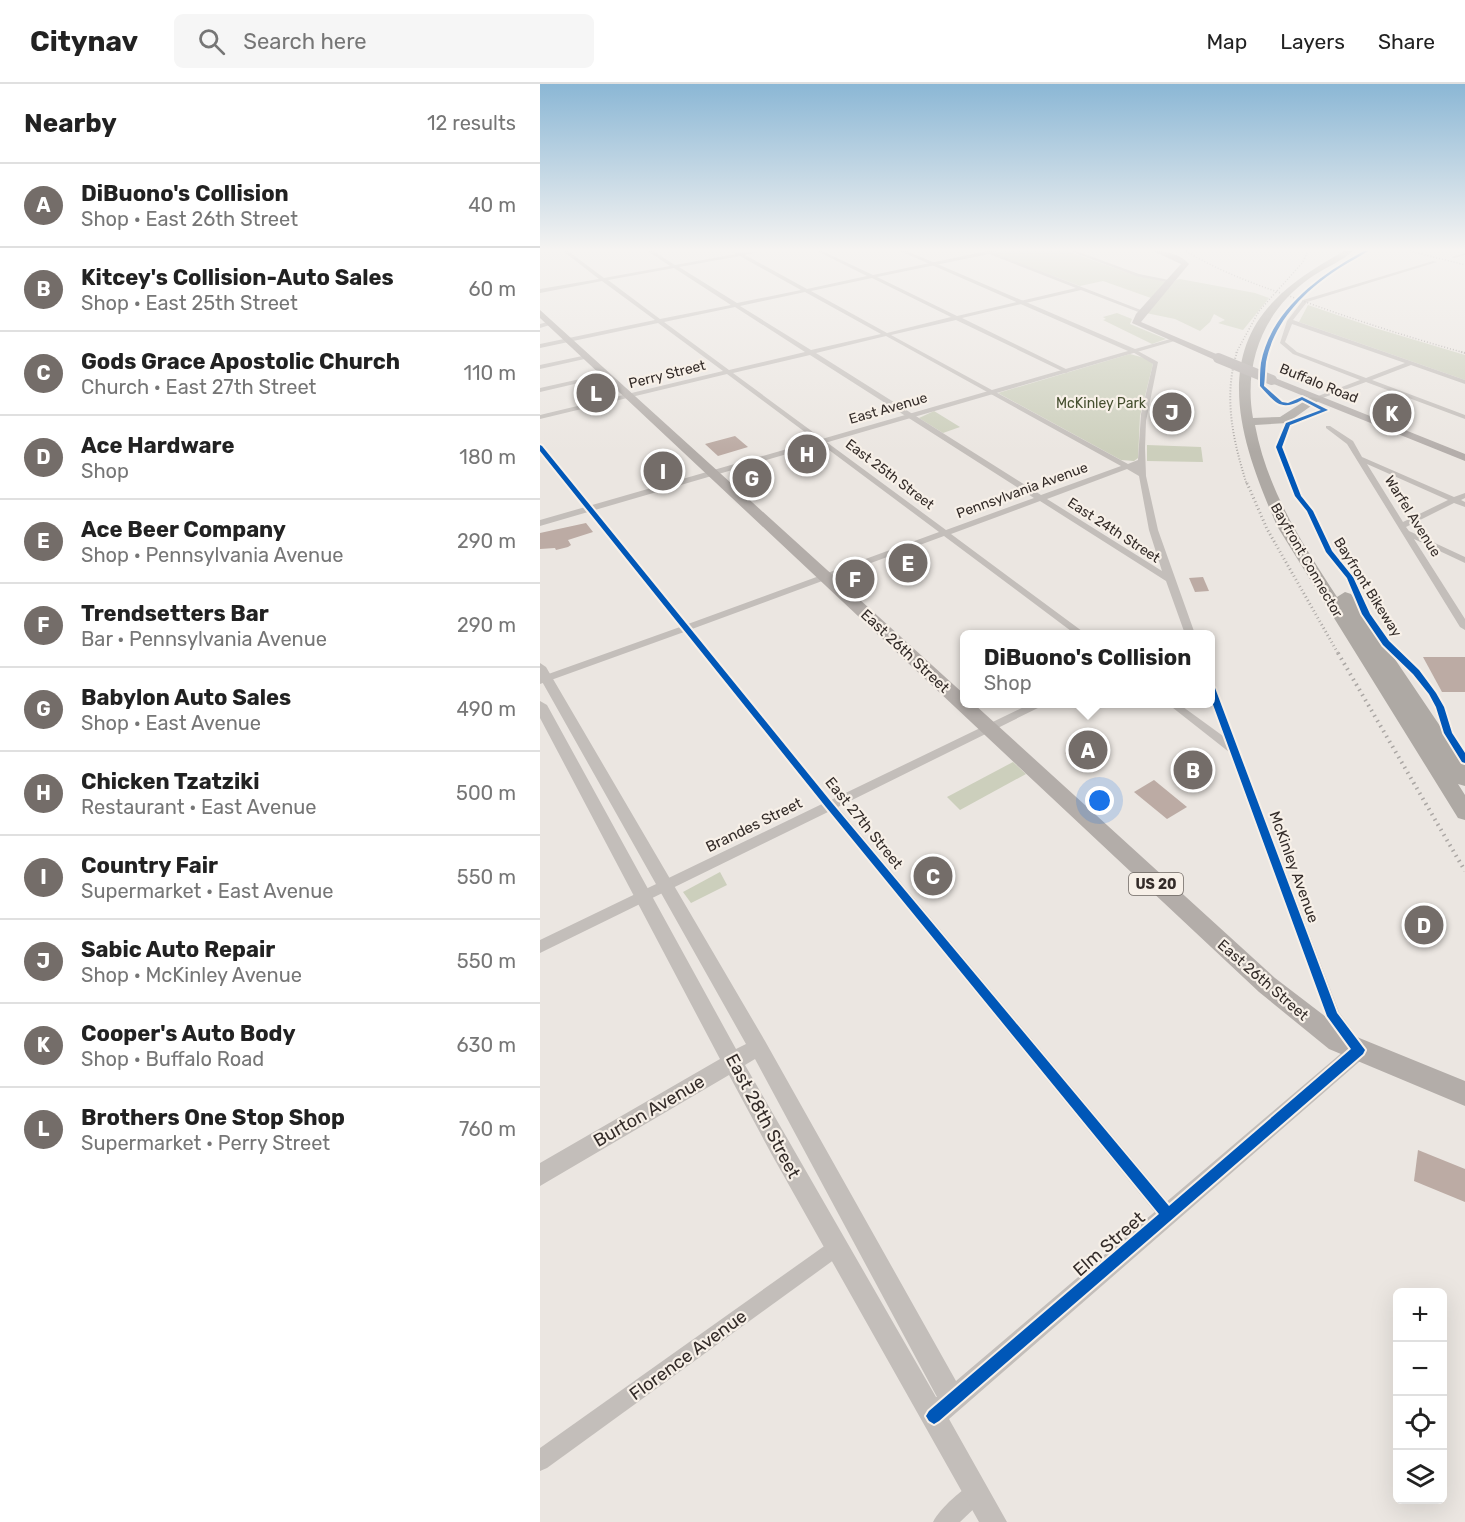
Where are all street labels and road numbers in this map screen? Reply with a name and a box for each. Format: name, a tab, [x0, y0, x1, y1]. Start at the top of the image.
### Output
street label: Perry Street	[627, 357, 708, 392]
street label: Buffalo Road	[1277, 360, 1361, 407]
street label: East Avenue	[847, 389, 930, 428]
street label: East 25th Street	[842, 436, 938, 514]
street label: Pennsylvania Avenue	[954, 459, 1090, 522]
street label: Warfel Avenue	[1381, 473, 1444, 560]
street label: East 24th Street	[1064, 494, 1164, 567]
street label: Bayfront Connector	[1267, 500, 1347, 621]
street label: Bayfront Bikeway	[1330, 534, 1405, 640]
street label: East 26th Street	[857, 605, 953, 697]
street label: East 27th Street	[821, 773, 907, 873]
street label: Brandes Street	[703, 794, 805, 856]
street label: McKinley Avenue	[1265, 809, 1323, 925]
road number: US 20	[1129, 873, 1183, 895]
street label: East 26th Street	[1214, 936, 1312, 1024]
street label: East 28th Street	[721, 1050, 805, 1182]
street label: Burton Avenue	[589, 1070, 709, 1152]
street label: Elm Street	[1069, 1207, 1149, 1281]
street label: Florence Avenue	[625, 1305, 751, 1405]

